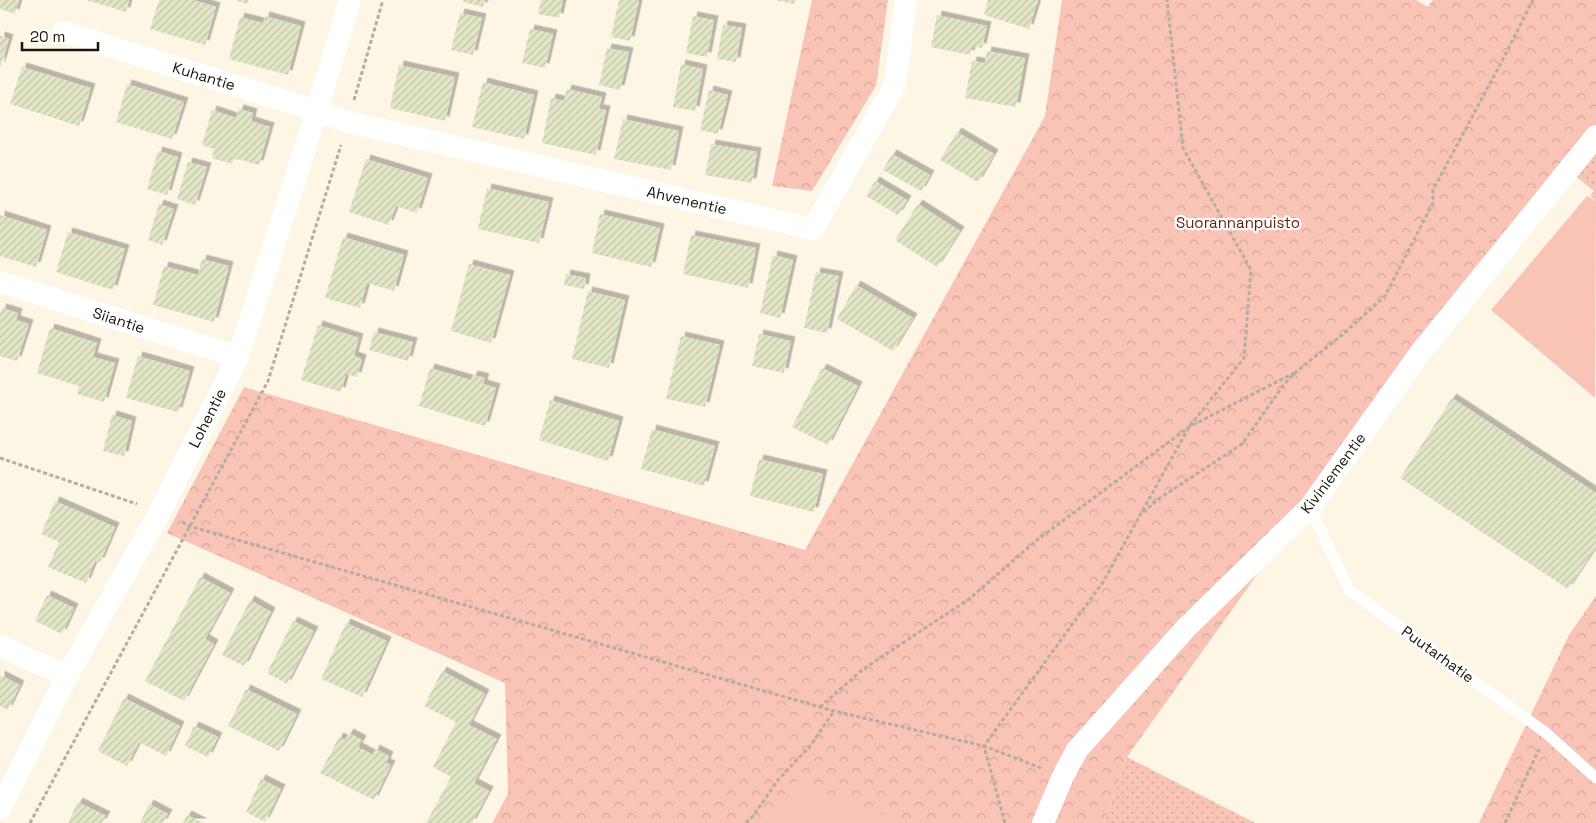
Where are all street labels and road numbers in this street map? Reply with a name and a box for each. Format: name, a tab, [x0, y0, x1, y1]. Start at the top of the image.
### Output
street label: Kuhantie	[170, 57, 238, 95]
street label: Ahvenentie	[645, 182, 729, 218]
street label: Siiantie	[91, 303, 148, 337]
street label: Lohentie	[184, 385, 230, 451]
street label: Kiviniementie	[1296, 429, 1370, 517]
street label: Puutarhatie	[1398, 621, 1478, 687]

